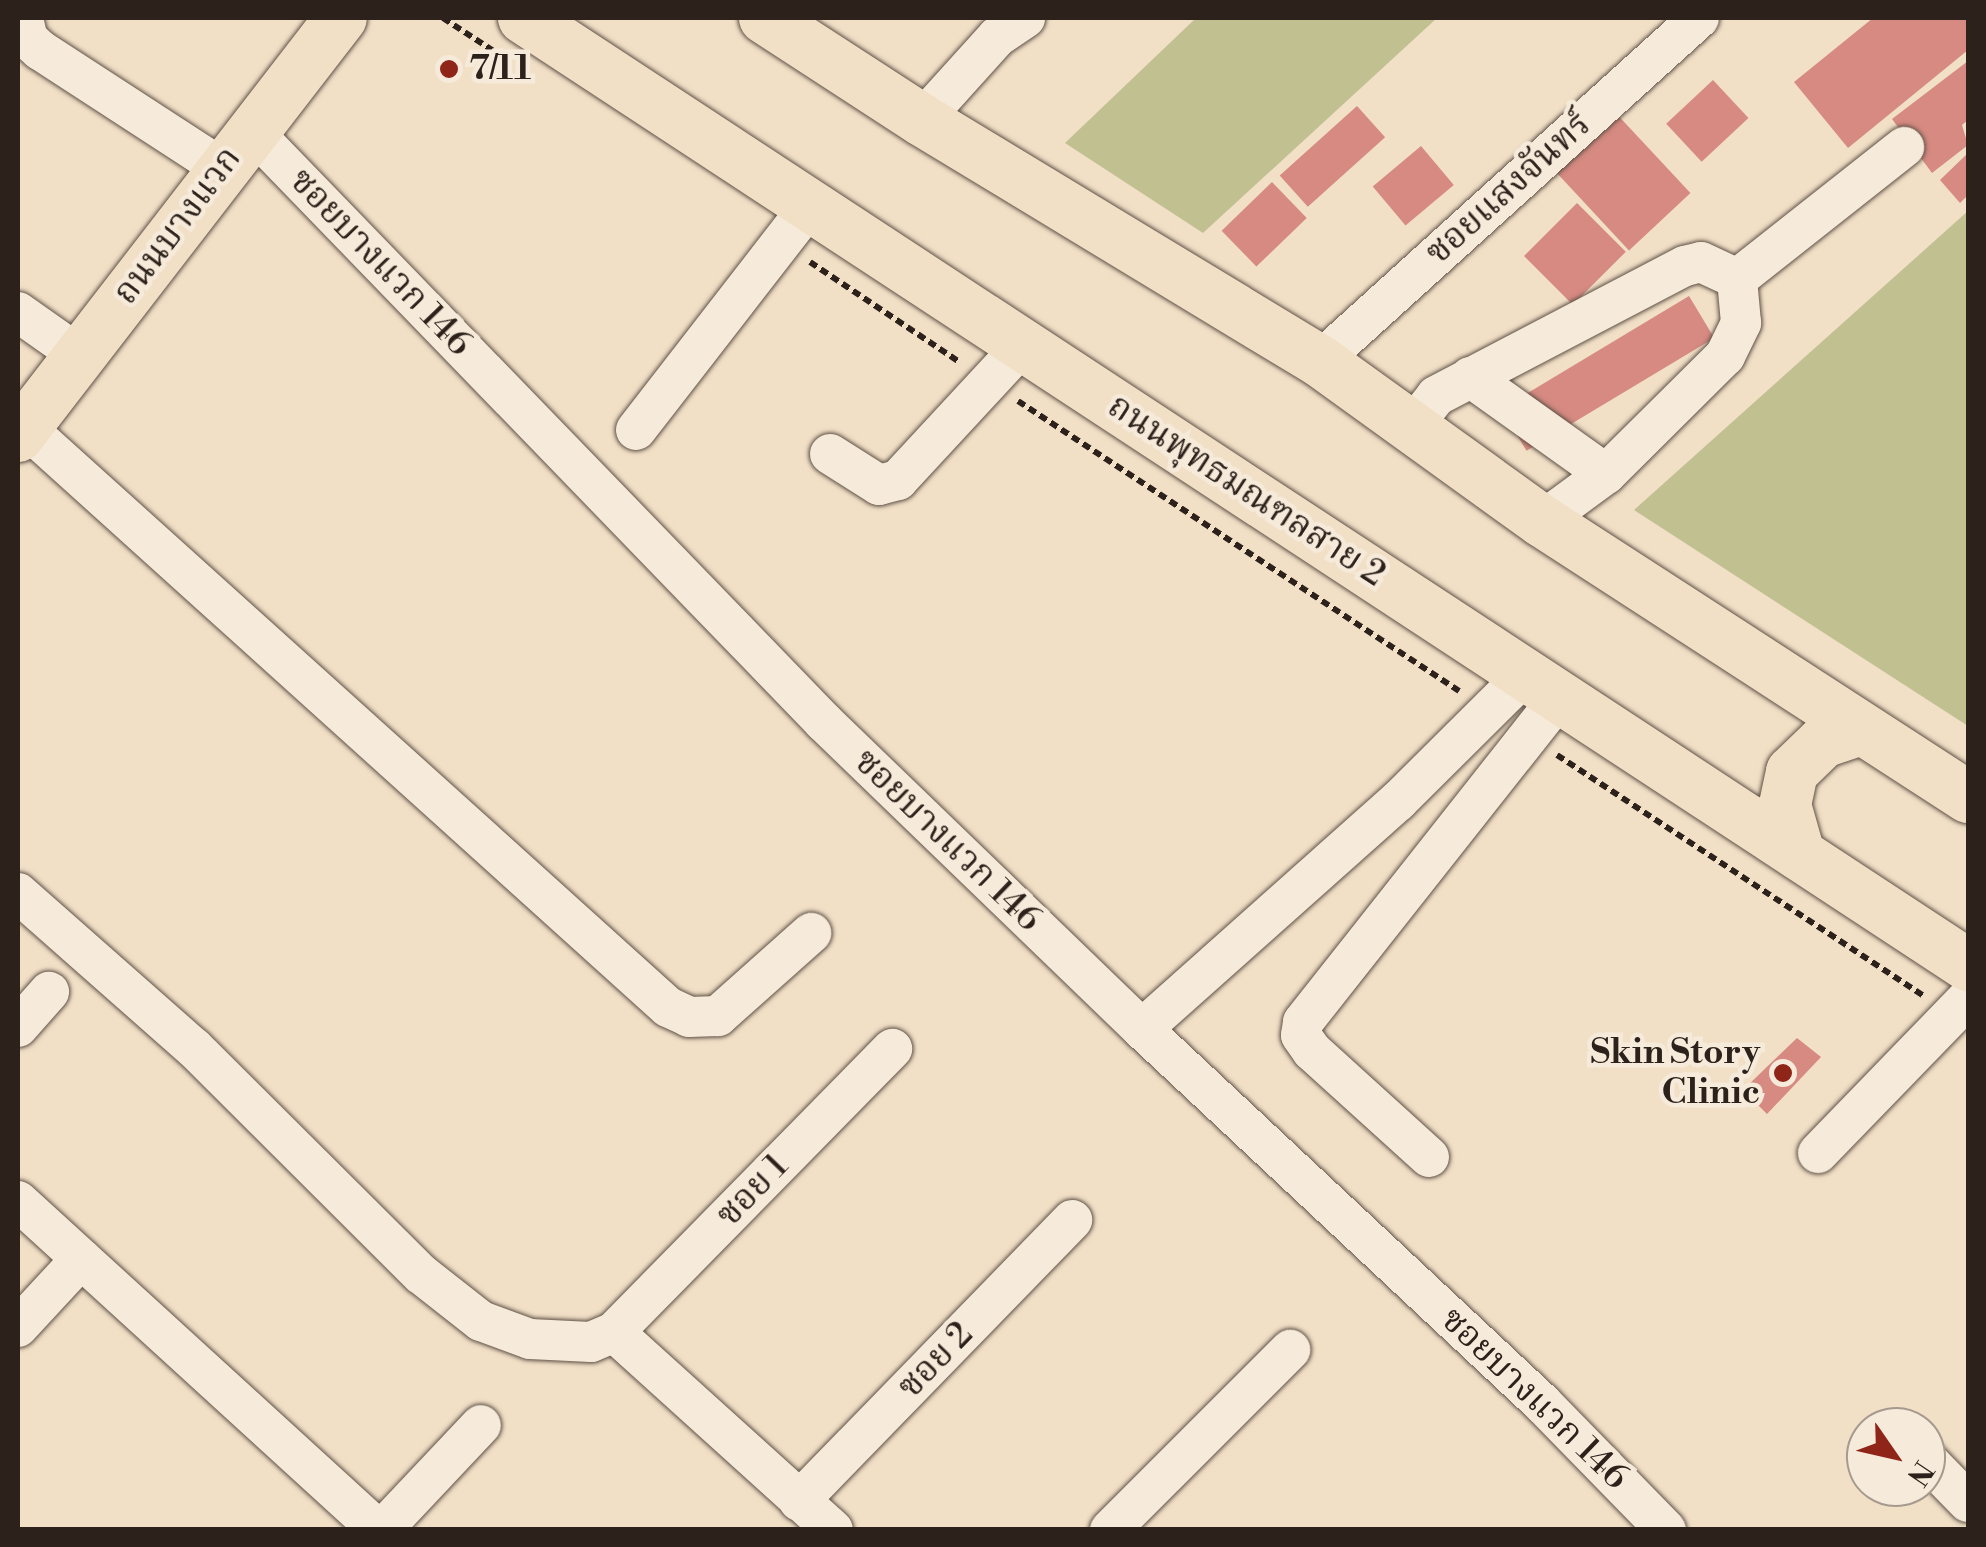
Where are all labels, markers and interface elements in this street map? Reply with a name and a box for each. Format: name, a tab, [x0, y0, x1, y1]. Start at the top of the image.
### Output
place label: 7/11	[469, 48, 531, 90]
marker: 7/11	[438, 58, 460, 80]
street label: ซอยแสงจันทร์	[1418, 104, 1600, 274]
street label: ถนนบางแวก	[105, 139, 251, 313]
street label: ซอยบางแวก 146	[280, 161, 480, 365]
street label: ถนนพุทธมณฑลสาย 2	[1099, 386, 1393, 596]
street label: ซอยบางแวก 146	[845, 741, 1049, 941]
place label: Skin Story Clinic	[1590, 1032, 1760, 1114]
marker: Skin Story Clinic	[1770, 1060, 1796, 1086]
street label: ซอย 1	[708, 1146, 798, 1236]
street label: ซอยบางแวก 146	[1432, 1299, 1636, 1499]
street label: ซอย 2	[890, 1314, 982, 1408]
north arrow	[1846, 1407, 1946, 1507]
text: N	[1899, 1454, 1940, 1492]

